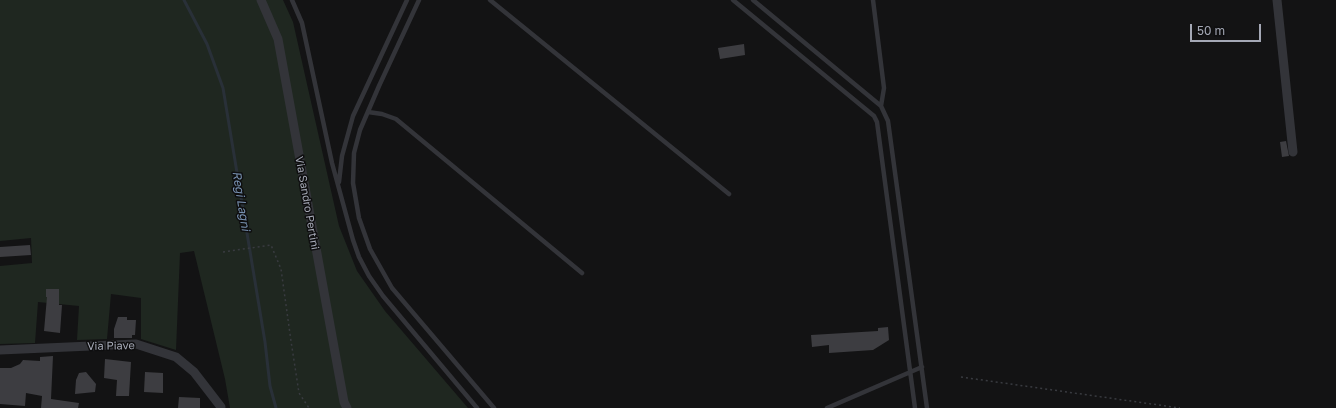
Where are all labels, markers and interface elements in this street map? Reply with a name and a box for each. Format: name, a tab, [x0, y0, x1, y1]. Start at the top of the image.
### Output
scale bar	[1192, 16, 1263, 42]
text: 50 m	[1197, 23, 1225, 38]
street label: Via Sandro Pertini	[292, 155, 322, 251]
water label: Regi Lagni	[229, 170, 253, 232]
street label: Via Piave	[87, 339, 135, 353]

